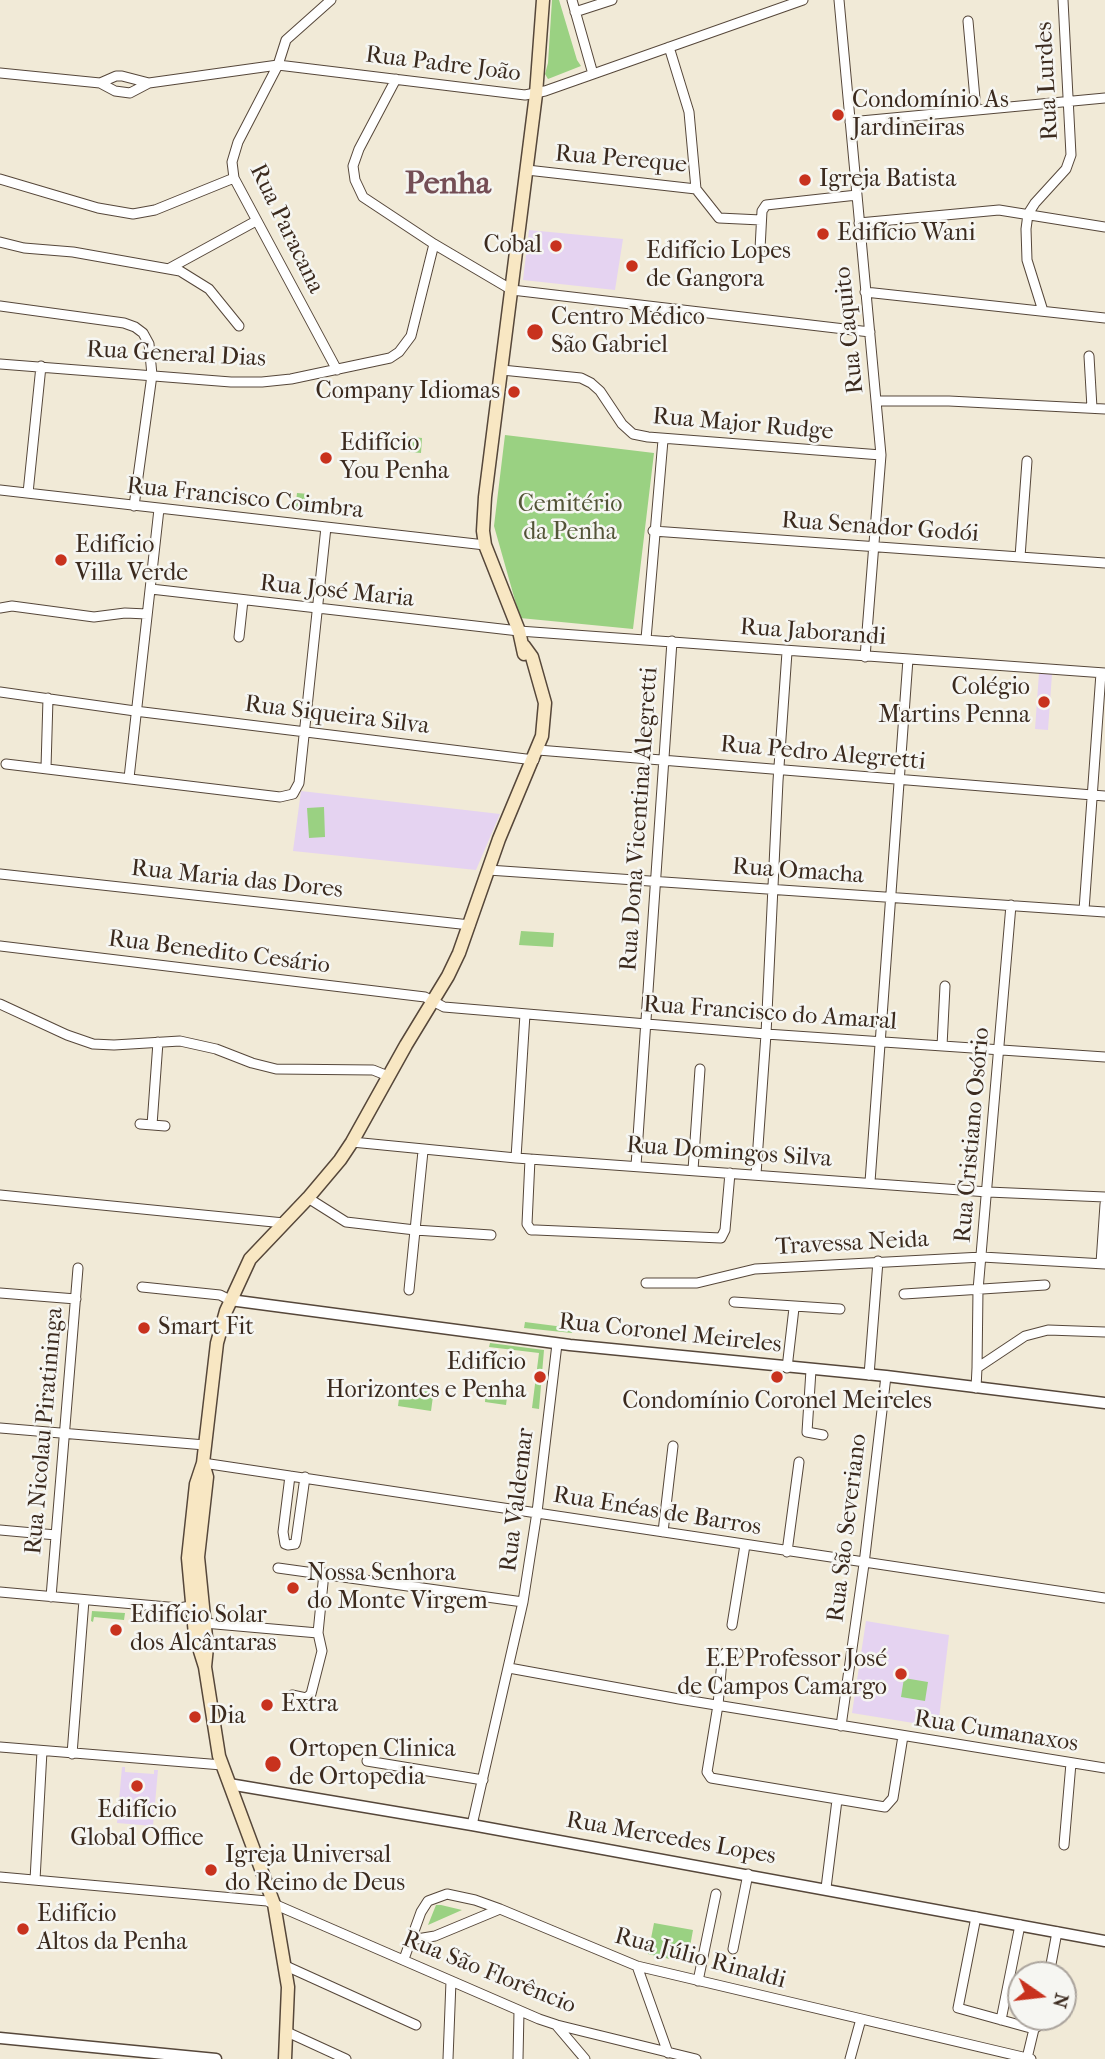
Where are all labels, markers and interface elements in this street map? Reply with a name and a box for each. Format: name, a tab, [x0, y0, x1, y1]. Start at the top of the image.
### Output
street label: Rua Lurdes	[1031, 21, 1065, 141]
street label: Rua Padre João	[364, 41, 522, 89]
place label: Condomínio As Jardineiras	[852, 87, 1009, 143]
marker: Condomínio As Jardineiras	[830, 107, 846, 123]
street label: Rua Pereque	[554, 140, 688, 180]
street label: Rua Paracana	[242, 160, 330, 298]
district label: Penha	[405, 166, 491, 204]
place label: Igreja Batista	[819, 166, 956, 194]
marker: Igreja Batista	[797, 172, 813, 188]
place label: Edifício Wani	[837, 220, 975, 248]
marker: Edifício Wani	[815, 226, 831, 242]
place label: Cobal	[483, 232, 542, 260]
marker: Cobal	[548, 238, 564, 254]
place label: Edifício Lopes de Gangora	[646, 238, 791, 294]
marker: Edifício Lopes de Gangora	[624, 258, 640, 274]
street label: Rua Caquito	[829, 265, 871, 395]
place label: Centro Médico São Gabriel	[551, 304, 705, 360]
marker: Centro Médico São Gabriel	[525, 322, 545, 342]
street label: Rua General Dias	[85, 336, 267, 374]
place label: Company Idiomas	[316, 378, 500, 406]
marker: Company Idiomas	[506, 384, 522, 400]
street label: Rua Major Rudge	[651, 403, 835, 447]
place label: Edifício You Penha	[340, 430, 449, 486]
marker: Edifício You Penha	[318, 450, 334, 466]
street label: Rua Francisco Coimbra	[125, 472, 365, 526]
park label: Cemitério da Penha	[518, 491, 622, 547]
street label: Rua Senador Godói	[780, 507, 980, 549]
place label: Edifício Villa Verde	[75, 532, 188, 588]
marker: Edifício Villa Verde	[53, 552, 69, 568]
street label: Rua José Maria	[258, 570, 416, 614]
street label: Rua Jaborandi	[739, 614, 887, 652]
street label: Rua Dona Vicentina Alegretti	[615, 666, 665, 972]
place label: Colégio Martins Penna	[878, 674, 1030, 730]
street label: Rua Siqueira Silva	[243, 690, 431, 742]
marker: Colégio Martins Penna	[1036, 694, 1052, 710]
street label: Rua Pedro Alegretti	[719, 731, 927, 777]
street label: Rua Omacha	[731, 853, 865, 891]
street label: Rua Maria das Dores	[130, 855, 344, 905]
street label: Rua Benedito Cesário	[106, 925, 332, 981]
street label: Rua Francisco do Amaral	[642, 991, 898, 1037]
street label: Rua Cristiano Osório	[949, 1026, 997, 1244]
street label: Rua Domingos Silva	[625, 1131, 833, 1175]
street label: Travessa Neida	[775, 1226, 929, 1262]
street label: Rua Nicolau Piratininga	[20, 1306, 70, 1556]
street label: Rua Coronel Meireles	[557, 1308, 783, 1360]
place label: Smart Fit	[158, 1314, 254, 1342]
marker: Smart Fit	[136, 1320, 152, 1336]
place label: Edifício Horizontes e Penha	[326, 1349, 526, 1405]
marker: Edifício Horizontes e Penha	[532, 1369, 548, 1385]
marker: Condomínio Coronel Meireles	[769, 1369, 785, 1385]
place label: Condomínio Coronel Meireles	[622, 1388, 932, 1416]
street label: Rua Valdemar	[495, 1426, 541, 1574]
street label: Rua São Severiano	[822, 1432, 874, 1624]
street label: Rua Enéas de Barros	[551, 1481, 763, 1543]
place label: Nossa Senhora do Monte Virgem	[307, 1560, 488, 1616]
marker: Nossa Senhora do Monte Virgem	[285, 1580, 301, 1596]
place label: Edifício Solar dos Alcântaras	[130, 1602, 277, 1658]
marker: Edifício Solar dos Alcântaras	[108, 1622, 124, 1638]
place label: E.E Professor José de Campos Camargo	[677, 1646, 887, 1702]
marker: E.E Professor José de Campos Camargo	[893, 1666, 909, 1682]
place label: Extra	[281, 1691, 338, 1719]
marker: Extra	[259, 1697, 275, 1713]
place label: Dia	[209, 1703, 246, 1731]
street label: Rua Cumanaxos	[912, 1705, 1080, 1759]
marker: Dia	[187, 1709, 203, 1725]
place label: Ortopen Clinica de Ortopedia	[289, 1736, 455, 1792]
marker: Ortopen Clinica de Ortopedia	[263, 1754, 283, 1774]
marker: Edifício Global Office	[129, 1778, 145, 1794]
place label: Edifício Global Office	[70, 1797, 204, 1853]
street label: Rua Mercedes Lopes	[564, 1806, 778, 1872]
place label: Igreja Universal do Reino de Deus	[225, 1842, 405, 1898]
marker: Igreja Universal do Reino de Deus	[203, 1862, 219, 1878]
place label: Edifício Altos da Penha	[37, 1901, 187, 1957]
marker: Edifício Altos da Penha	[15, 1921, 31, 1937]
street label: Rua Júlio Rinaldi	[611, 1922, 789, 1996]
street label: Rua São Florêncio	[398, 1925, 580, 2021]
north arrow	[1007, 1961, 1077, 2031]
text: N	[1048, 1991, 1073, 2010]

